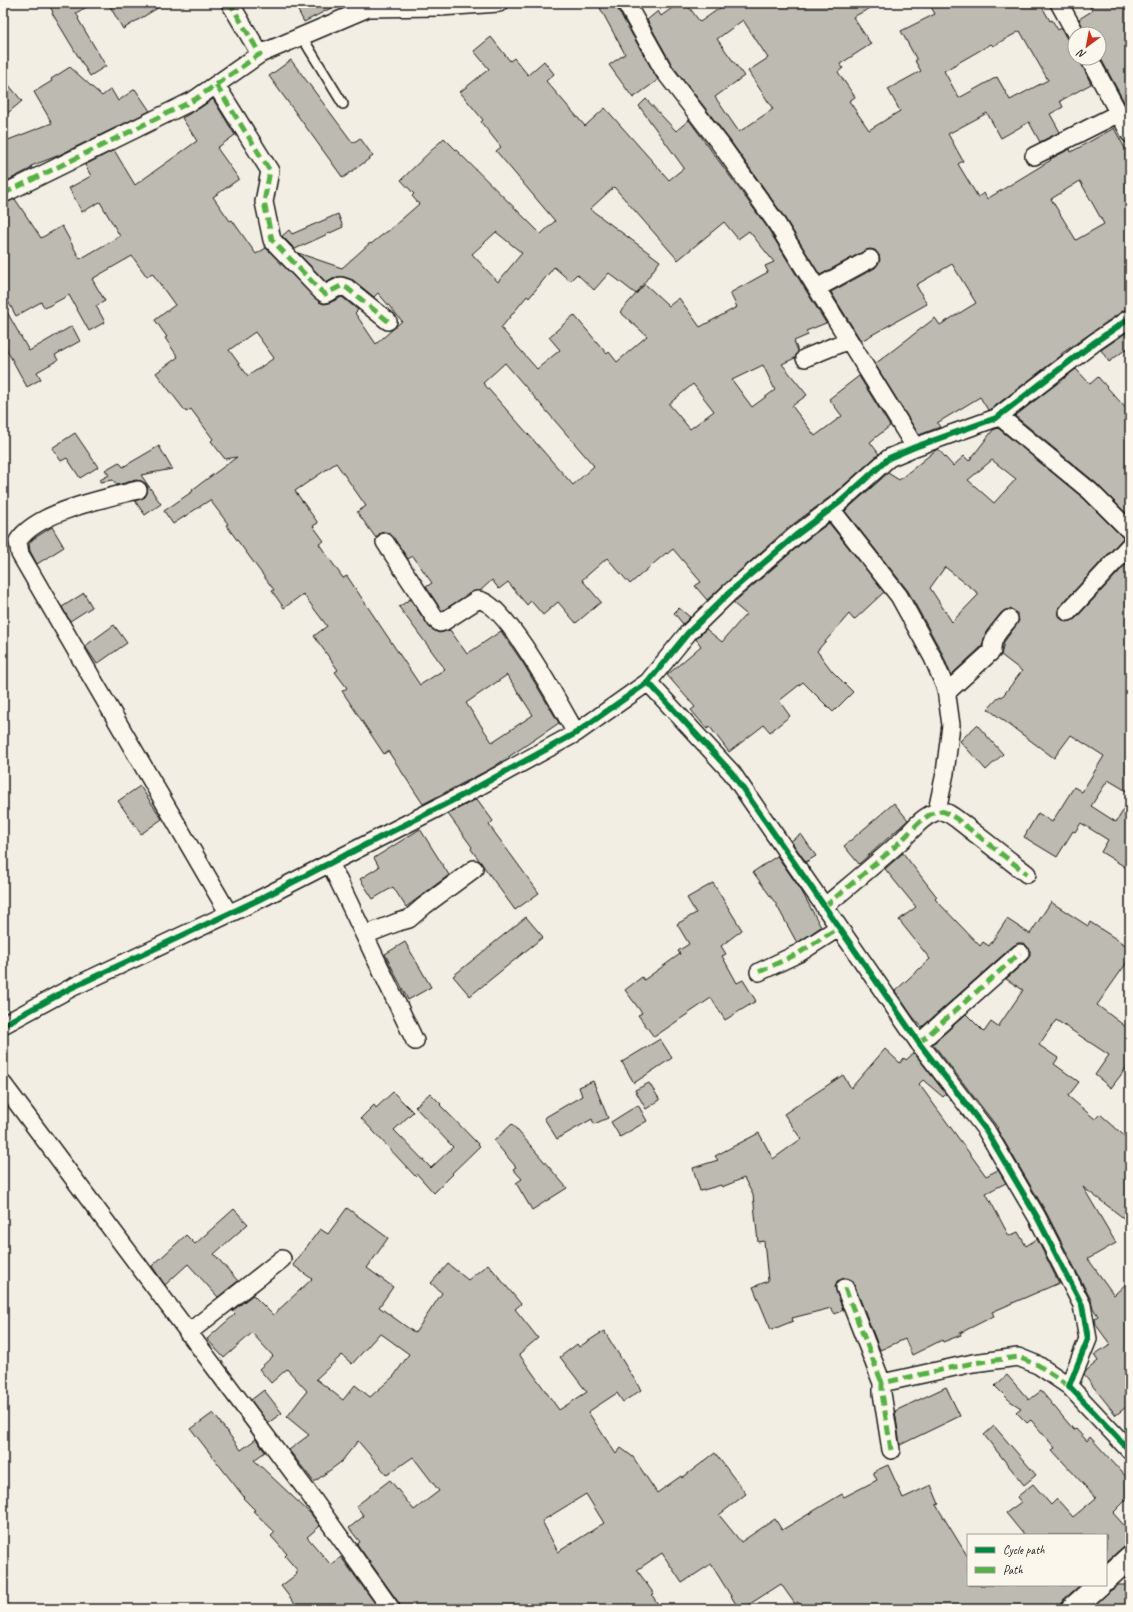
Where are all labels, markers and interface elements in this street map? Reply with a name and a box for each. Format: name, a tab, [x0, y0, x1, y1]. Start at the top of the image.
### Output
north arrow	[1067, 26, 1107, 66]
text: N	[1073, 46, 1088, 62]
legend	[967, 1534, 1107, 1586]
text: Cycle path	[1003, 1542, 1045, 1558]
text: Path	[1003, 1562, 1023, 1578]

